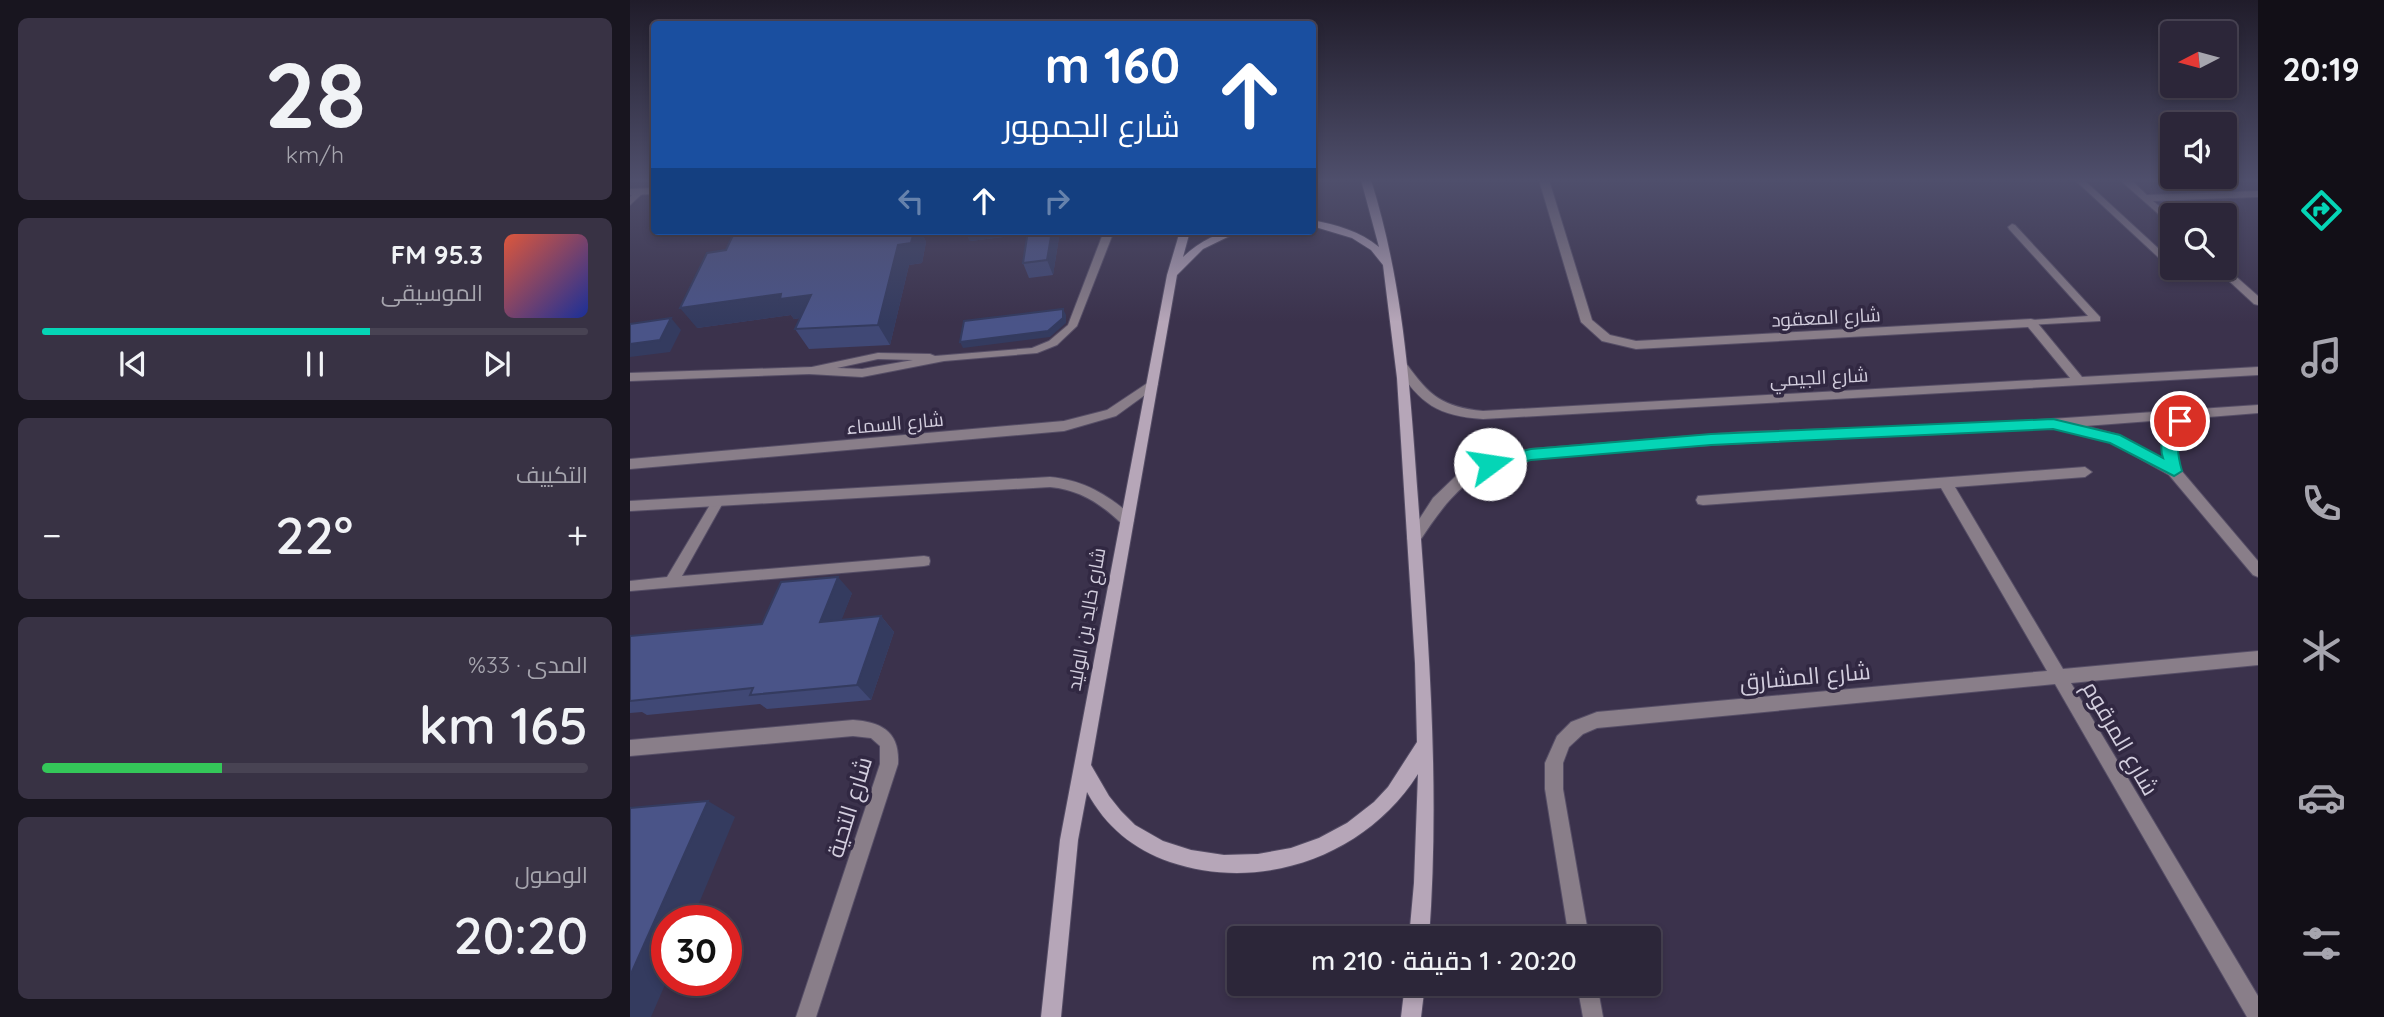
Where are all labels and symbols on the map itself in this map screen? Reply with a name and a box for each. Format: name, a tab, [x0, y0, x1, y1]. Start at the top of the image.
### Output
north arrow	[2160, 21, 2236, 98]
street label: شارع المعقود	[1771, 302, 1881, 334]
street label: شارع الجيمي	[1769, 362, 1869, 395]
pin	[2150, 391, 2210, 451]
street label: شارع السماء	[845, 407, 945, 441]
position arrow	[1453, 427, 1527, 501]
street label: شارع خالِد بن الوليد	[1062, 546, 1112, 693]
street label: شارع المشارق	[1738, 656, 1872, 698]
street label: شارع المرقوم	[2075, 676, 2165, 801]
street label: شارع التحية	[820, 753, 880, 862]
speed limit sign: 30	[651, 905, 742, 996]

